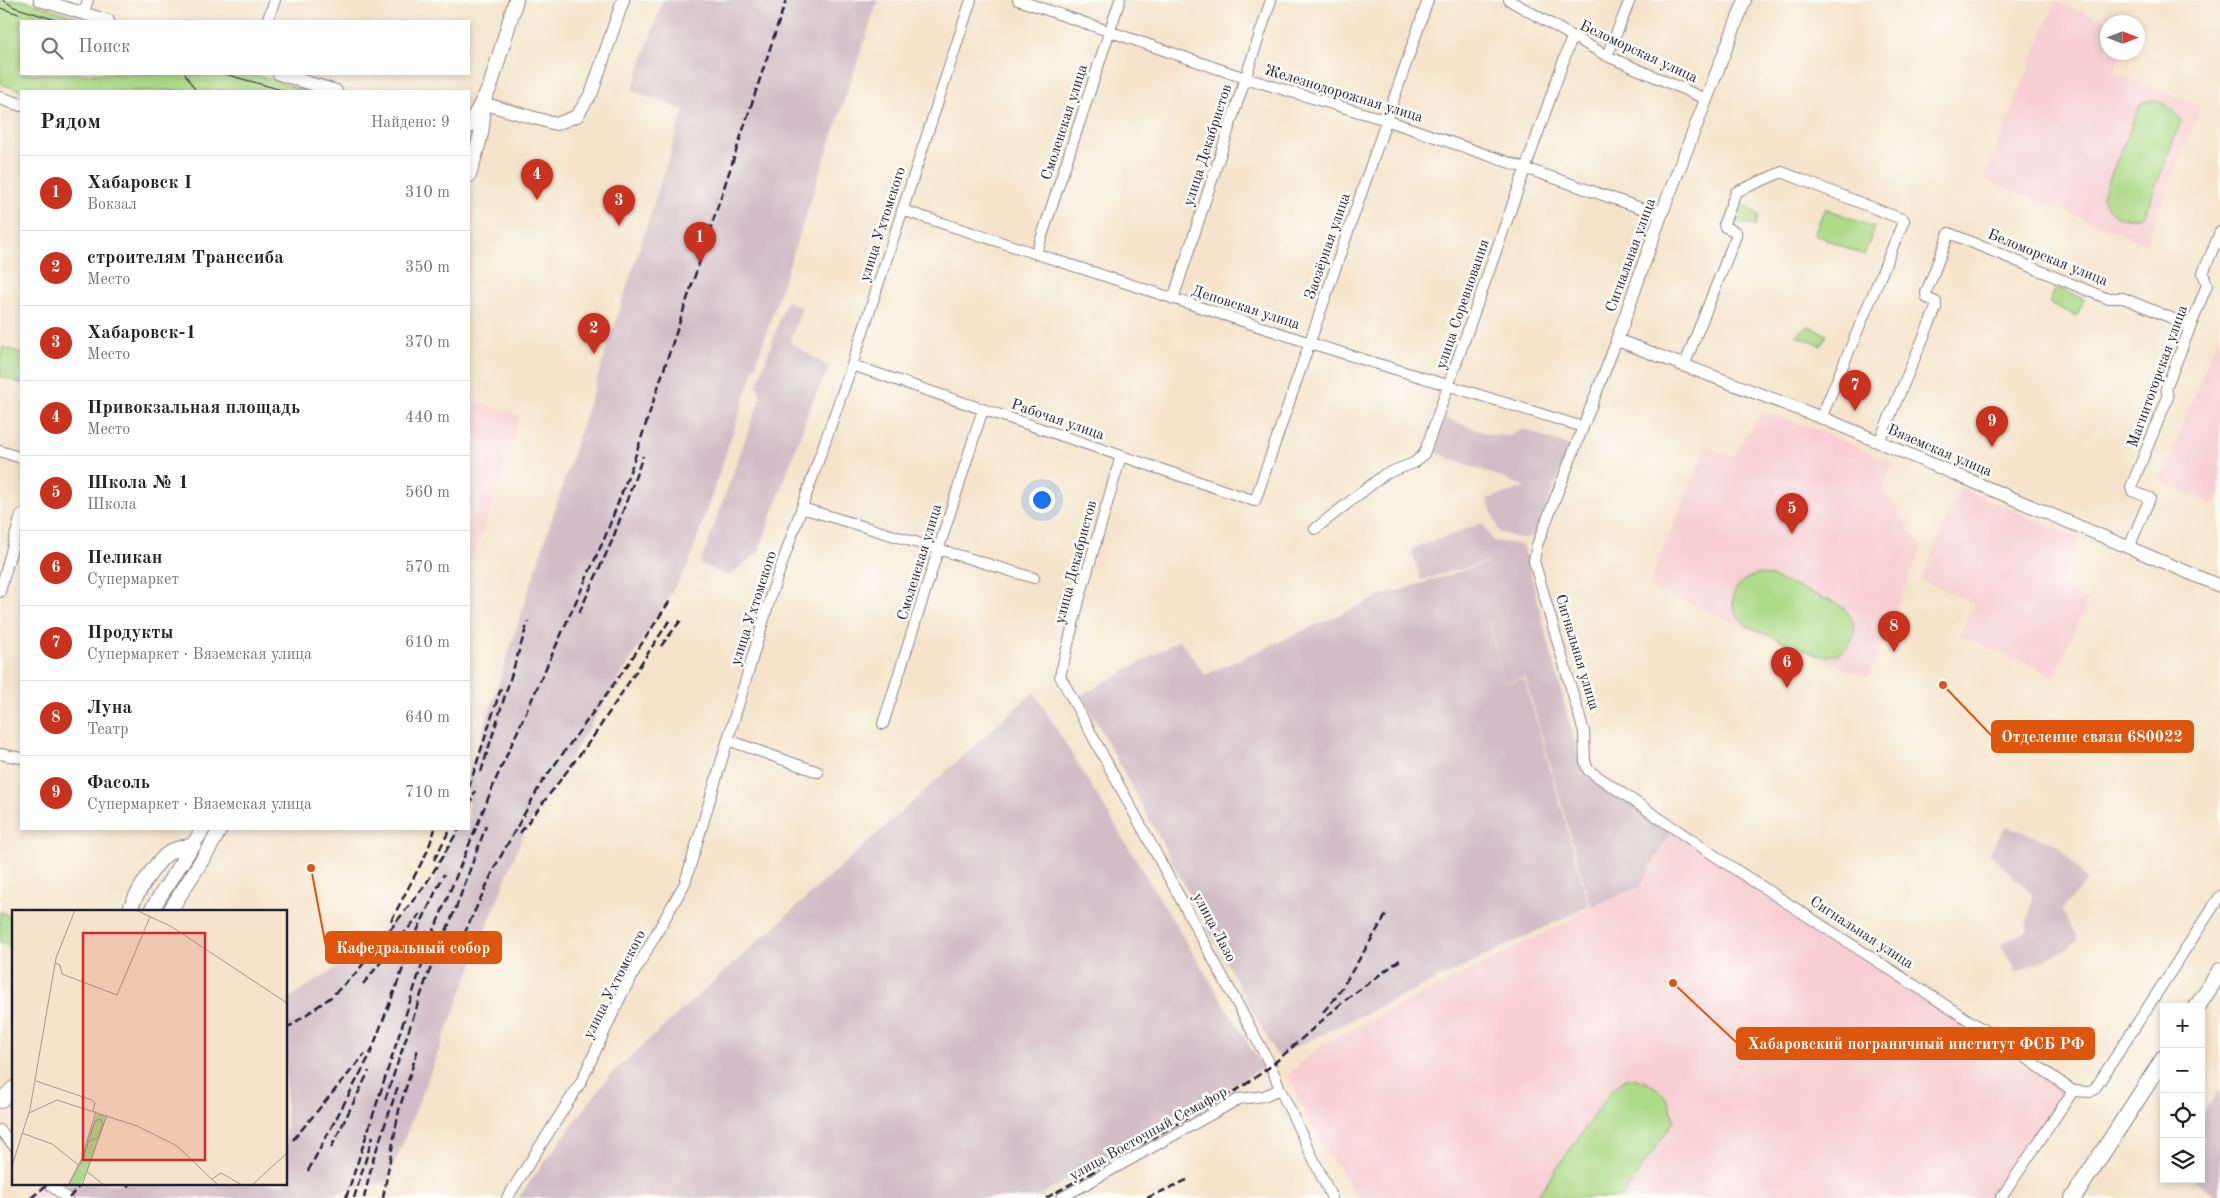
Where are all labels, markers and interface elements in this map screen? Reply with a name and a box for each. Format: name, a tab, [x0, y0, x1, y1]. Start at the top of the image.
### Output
north arrow	[2100, 15, 2145, 60]
street label: Беломорская улица	[1577, 18, 1700, 86]
search box	[20, 20, 470, 75]
icon: search	[38, 34, 66, 62]
text: Поиск	[78, 38, 130, 57]
street label: Смоленская улица	[1040, 62, 1091, 182]
street label: Железнодорожная улица	[1262, 63, 1425, 126]
street label: улица Декабристов	[1182, 83, 1235, 208]
text: Рядом	[40, 112, 101, 133]
text: Найдено: 9	[371, 115, 450, 131]
pin: 4	[521, 159, 553, 200]
street label: улица Ухтомского	[858, 165, 909, 284]
text: Хабаровск I	[87, 174, 192, 193]
text: 1	[51, 185, 61, 201]
text: 310 m	[405, 185, 450, 201]
pin: 3	[603, 185, 635, 226]
street label: Заозёрная улица	[1303, 191, 1354, 302]
street label: Сигнальная улица	[1604, 196, 1659, 314]
text: Вокзал	[87, 197, 137, 213]
pin: 1	[684, 222, 716, 263]
street label: Беломорская улица	[1985, 227, 2110, 290]
street label: улица Соревнования	[1434, 237, 1493, 371]
text: строителям Транссиба	[87, 249, 284, 268]
text: 2	[51, 260, 61, 276]
text: 350 m	[405, 260, 450, 276]
text: Место	[87, 272, 130, 288]
street label: Деповская улица	[1190, 284, 1302, 333]
street label: Магнитогорская улица	[2126, 303, 2191, 450]
pin: 2	[578, 313, 610, 354]
text: Хабаровск-1	[87, 324, 197, 343]
text: 3	[51, 335, 61, 351]
text: 370 m	[405, 335, 450, 351]
text: Место	[87, 347, 130, 363]
pin: 7	[1839, 370, 1871, 411]
street label: Рабочая улица	[1009, 397, 1107, 444]
text: Привокзальная площадь	[87, 399, 300, 418]
pin: 9	[1976, 406, 2008, 447]
text: 4	[51, 410, 61, 426]
text: 440 m	[405, 410, 450, 426]
text: Место	[87, 422, 130, 438]
street label: Вяземская улица	[1885, 423, 1994, 480]
text: Школа № 1	[87, 474, 189, 493]
text: 5	[51, 485, 61, 501]
text: 560 m	[405, 485, 450, 501]
your location	[1029, 487, 1055, 513]
pin: 5	[1776, 493, 1808, 534]
text: Школа	[87, 497, 137, 513]
street label: улица Декабристов	[1053, 499, 1100, 626]
street label: Смоленская улица	[896, 502, 945, 622]
text: Пеликан	[87, 549, 163, 568]
street label: улица Ухтомского	[729, 549, 780, 668]
text: 6	[51, 560, 61, 576]
text: 570 m	[405, 560, 450, 576]
text: Супермаркет	[87, 572, 179, 588]
street label: Сигнальная улица	[1552, 593, 1601, 713]
pin: 8	[1878, 611, 1910, 652]
text: Продукты	[87, 624, 174, 643]
text: 7	[51, 635, 61, 651]
text: 610 m	[405, 635, 450, 651]
text: Супермаркет · Вяземская улица	[87, 647, 312, 663]
pin: 6	[1771, 647, 1803, 688]
text: Луна	[87, 699, 132, 718]
text: 8	[51, 710, 61, 726]
text: 640 m	[405, 710, 450, 726]
callout: Отделение связи 680022	[1992, 721, 2193, 752]
text: Театр	[87, 722, 128, 738]
text: Отделение связи 680022	[2001, 730, 2183, 746]
text: Фасоль	[87, 774, 150, 793]
text: 9	[51, 785, 61, 801]
text: 710 m	[405, 785, 450, 801]
text: Супермаркет · Вяземская улица	[87, 797, 312, 813]
street label: улица Лазо	[1189, 891, 1238, 965]
street label: Сигнальная улица	[1807, 894, 1916, 973]
inset map	[12, 910, 288, 1186]
street label: улица Ухтомского	[581, 928, 649, 1041]
callout: Кафедральный собор	[326, 932, 501, 963]
text: Кафедральный собор	[336, 941, 490, 957]
map controls	[2160, 1003, 2205, 1183]
button: +	[2160, 1003, 2205, 1048]
callout: Хабаровский пограничный институт ФСБ РФ	[1737, 1028, 2094, 1059]
text: Хабаровский пограничный институт ФСБ РФ	[1748, 1037, 2085, 1053]
button: −	[2160, 1048, 2205, 1093]
street label: улица Восточный Семафор	[1067, 1085, 1230, 1184]
button: locate	[2160, 1093, 2205, 1138]
button: layers	[2160, 1138, 2205, 1183]

